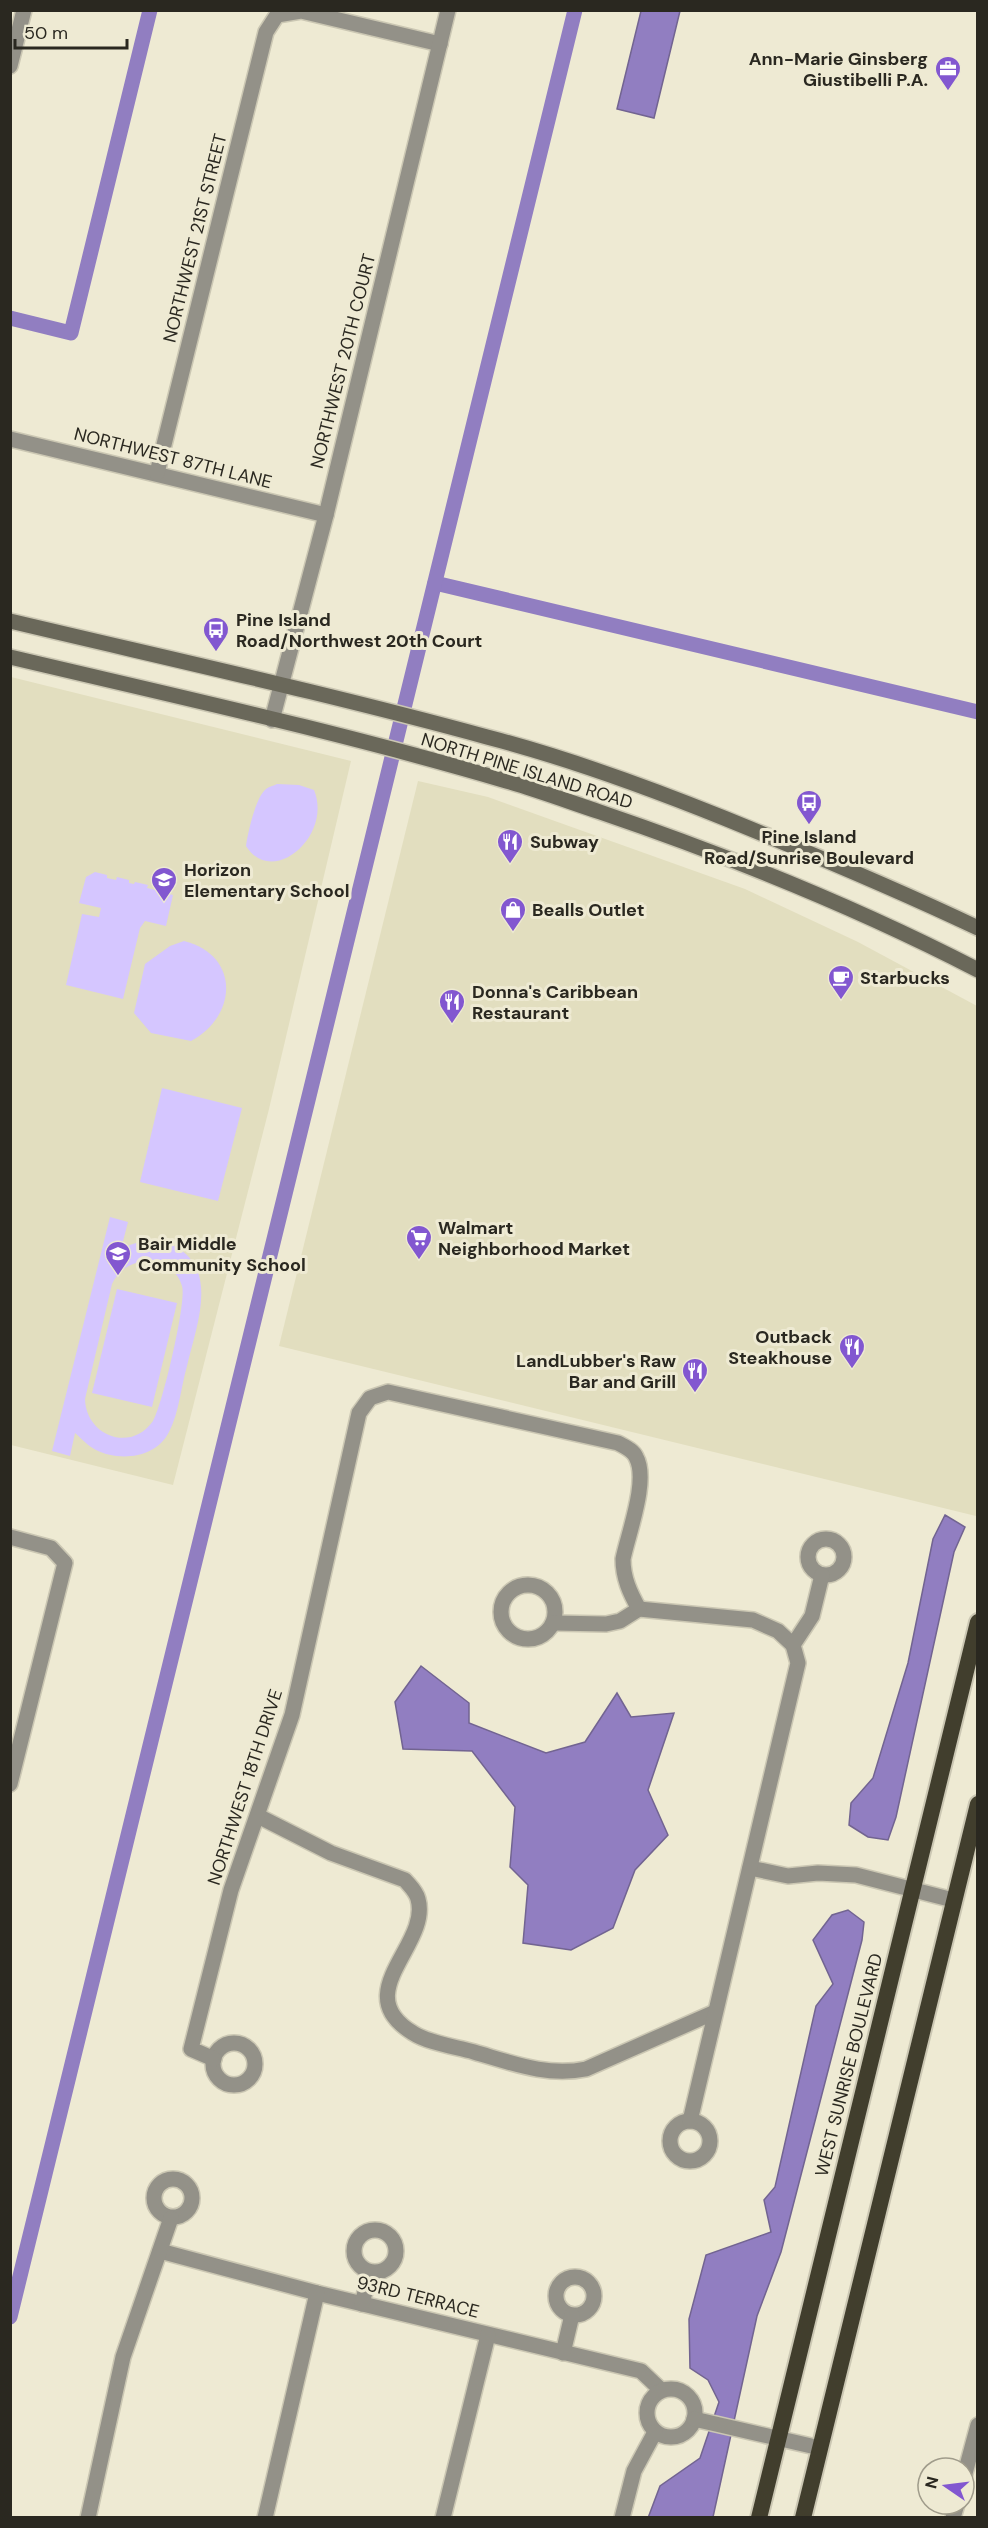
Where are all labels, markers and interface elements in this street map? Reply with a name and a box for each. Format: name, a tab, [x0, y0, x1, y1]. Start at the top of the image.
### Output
scale bar	[15, 12, 128, 50]
text: 50 m	[24, 21, 68, 45]
place label: Ann-Marie Ginsberg Giustibelli P.A.	[749, 47, 928, 92]
office icon: Ann-Marie Ginsberg Giustibelli P.A.	[933, 54, 963, 92]
street label: NORTHWEST 21ST STREET	[157, 131, 233, 345]
street label: NORTHWEST 20TH COURT	[305, 251, 381, 471]
street label: NORTHWEST 87TH LANE	[71, 422, 275, 494]
place label: Pine Island Road/Northwest 20th Court	[236, 608, 482, 653]
bus stop icon: Pine Island Road/Northwest 20th Court	[201, 615, 231, 653]
street label: NORTH PINE ISLAND ROAD	[418, 727, 636, 815]
bus stop icon: Pine Island Road/Sunrise Boulevard	[794, 788, 824, 826]
place label: Pine Island Road/Sunrise Boulevard	[704, 825, 914, 870]
restaurant icon: Subway	[495, 827, 525, 865]
place label: Subway	[530, 830, 599, 854]
place label: Horizon Elementary School	[184, 858, 350, 903]
school or university icon: Horizon Elementary School	[149, 865, 179, 903]
shop icon: Bealls Outlet	[498, 895, 528, 933]
place label: Bealls Outlet	[532, 898, 645, 922]
cafe icon: Starbucks	[826, 963, 856, 1001]
place label: Starbucks	[860, 966, 950, 990]
place label: Donna's Caribbean Restaurant	[472, 980, 638, 1025]
restaurant icon: Donna's Caribbean Restaurant	[437, 987, 467, 1025]
place label: Walmart Neighborhood Market	[438, 1216, 630, 1261]
supermarket icon: Walmart Neighborhood Market	[404, 1223, 434, 1261]
place label: Bair Middle Community School	[138, 1232, 306, 1277]
school or university icon: Bair Middle Community School	[103, 1239, 133, 1277]
place label: Outback Steakhouse	[728, 1325, 833, 1370]
restaurant icon: Outback Steakhouse	[837, 1332, 867, 1370]
place label: LandLubber's Raw Bar and Grill	[516, 1349, 676, 1394]
restaurant icon: LandLubber's Raw Bar and Grill	[680, 1356, 710, 1394]
street label: NORTHWEST 18TH DRIVE	[202, 1686, 288, 1888]
street label: WEST SUNRISE BOULEVARD	[810, 1951, 888, 2179]
street label: 93RD TERRACE	[354, 2270, 482, 2324]
north arrow	[916, 2456, 976, 2516]
text: N	[920, 2474, 944, 2491]

